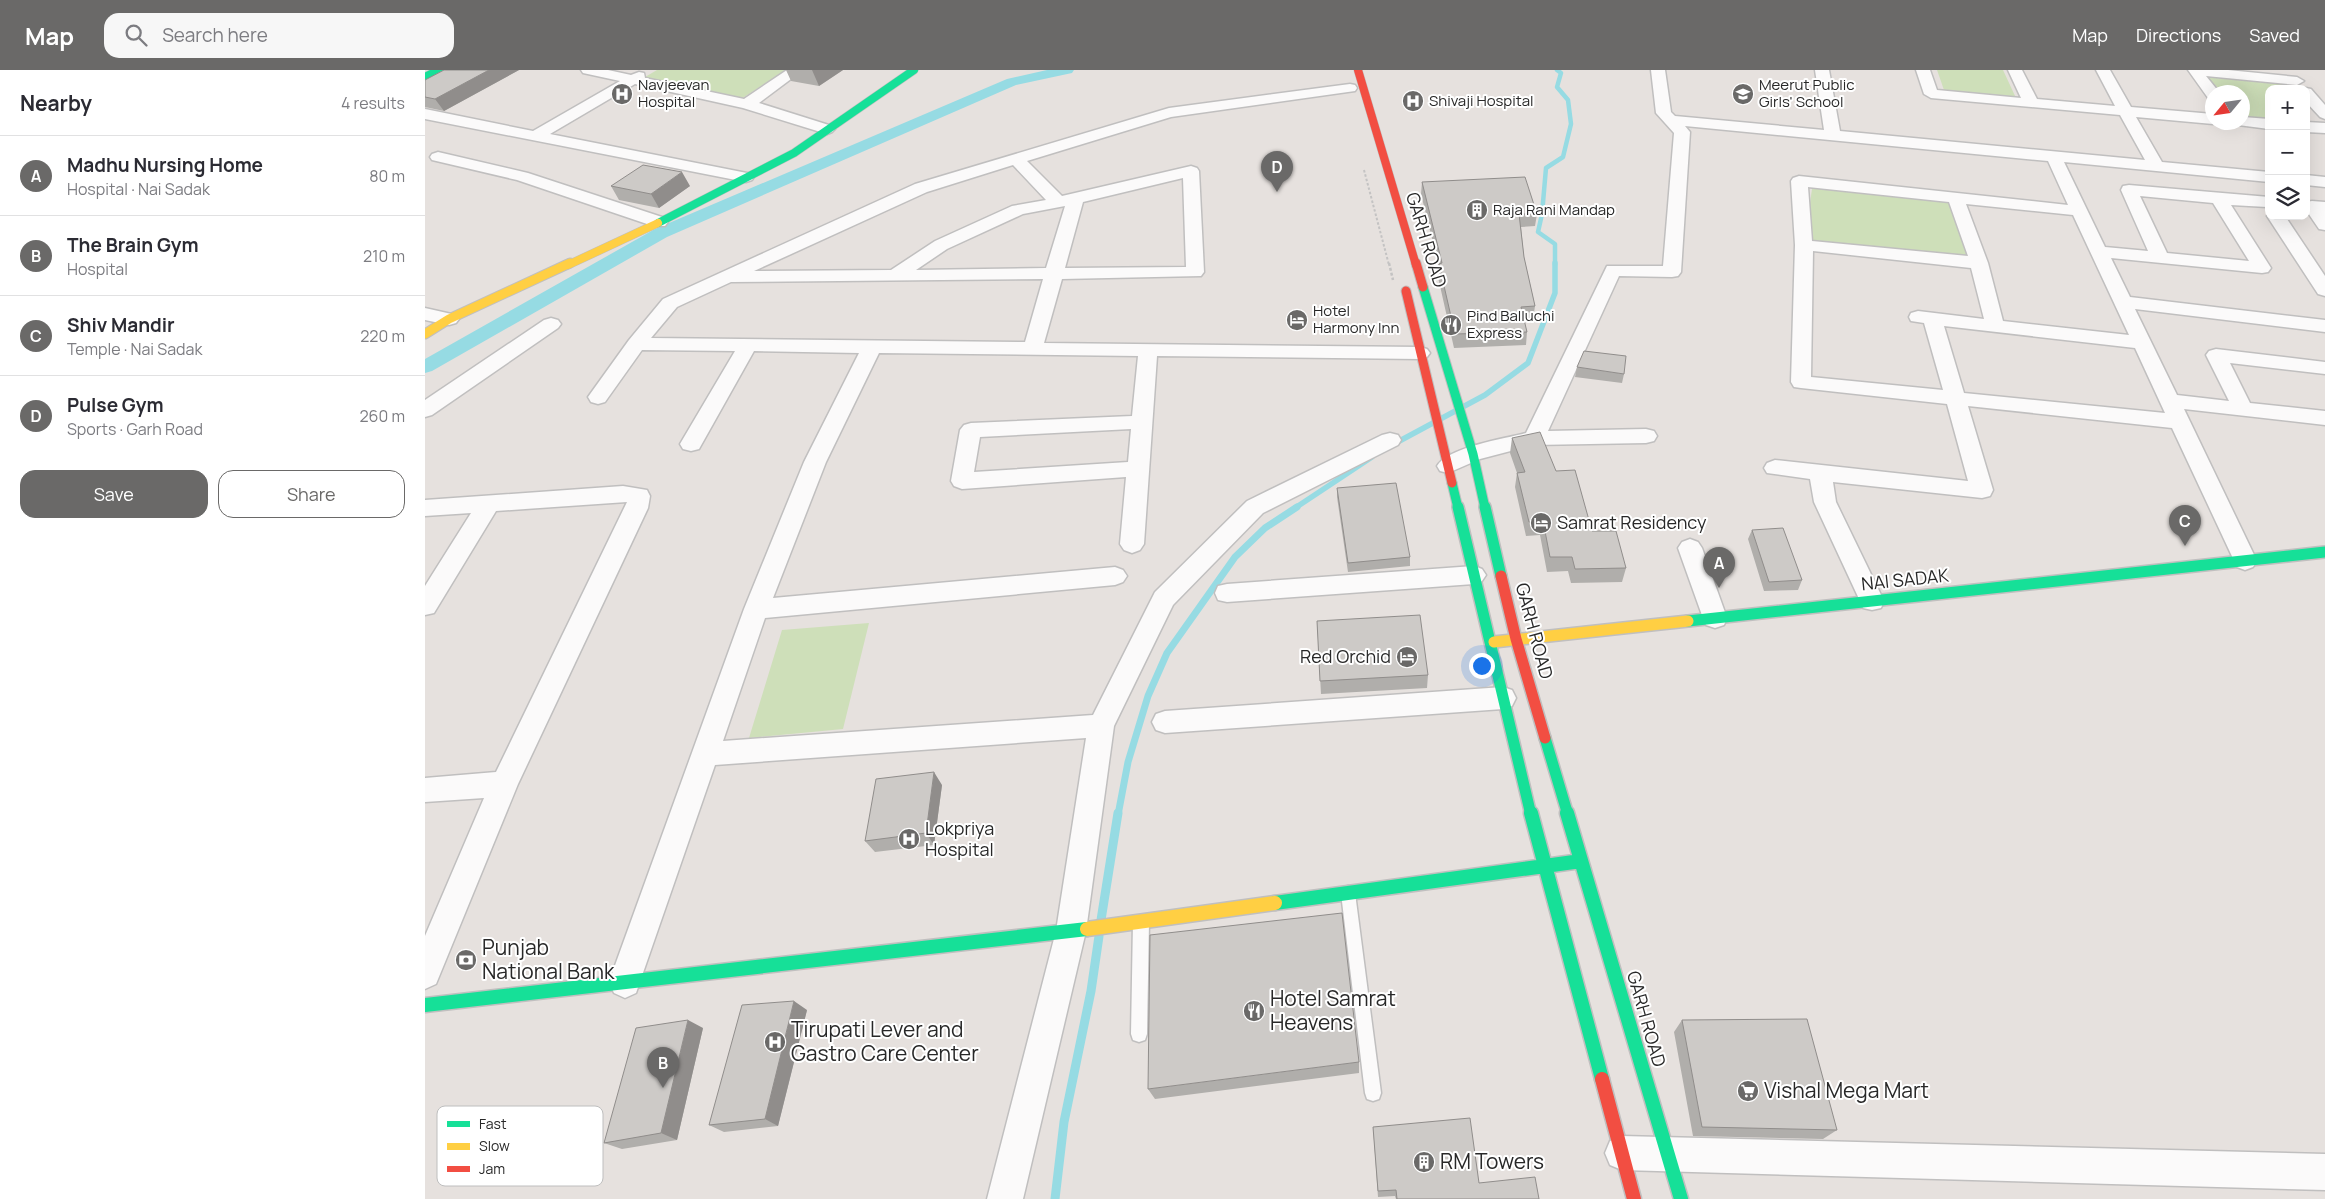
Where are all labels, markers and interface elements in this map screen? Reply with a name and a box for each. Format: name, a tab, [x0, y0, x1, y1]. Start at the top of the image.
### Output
search box	[104, 13, 454, 58]
text: Map	[25, 19, 74, 52]
icon: search	[122, 21, 150, 49]
text: Search here	[162, 22, 268, 48]
text: Map	[2072, 23, 2108, 47]
text: Directions	[2136, 23, 2221, 47]
text: Saved	[2249, 23, 2300, 47]
place label: Navjeevan Hospital	[638, 74, 709, 112]
place label: Meerut Public Girls' School	[1759, 74, 1855, 112]
hospital icon: Navjeevan Hospital	[610, 82, 634, 106]
school or university icon: Meerut Public Girls' School	[1731, 82, 1755, 106]
north arrow	[2205, 85, 2250, 130]
map controls	[2265, 85, 2310, 220]
button: +	[2265, 85, 2310, 130]
text: Nearby	[20, 89, 92, 117]
hospital icon: Shivaji Hospital	[1401, 89, 1425, 113]
place label: Shivaji Hospital	[1429, 90, 1534, 111]
text: 4 results	[341, 92, 405, 114]
button: −	[2265, 130, 2310, 175]
pin: D	[1261, 151, 1293, 192]
text: Madhu Nursing Home	[67, 152, 263, 178]
text: A	[31, 165, 41, 187]
text: 80 m	[369, 165, 405, 187]
button: layers	[2265, 175, 2310, 220]
text: Hospital · Nai Sadak	[67, 178, 210, 200]
street label: GARH ROAD	[1401, 189, 1453, 290]
building icon: Raja Rani Mandap	[1465, 198, 1489, 222]
place label: Raja Rani Mandap	[1493, 199, 1615, 220]
text: The Brain Gym	[67, 232, 199, 258]
text: B	[31, 245, 41, 267]
text: 210 m	[363, 245, 405, 267]
text: Hospital	[67, 258, 128, 280]
place label: Hotel Harmony Inn	[1313, 300, 1399, 338]
place label: Pind Balluchi Express	[1467, 305, 1554, 343]
hotel icon: Hotel Harmony Inn	[1285, 308, 1309, 332]
text: Shiv Mandir	[67, 312, 175, 338]
restaurant icon: Pind Balluchi Express	[1439, 313, 1463, 337]
text: C	[30, 325, 42, 347]
text: 220 m	[360, 325, 405, 347]
text: Temple · Nai Sadak	[67, 338, 202, 360]
text: Pulse Gym	[67, 392, 164, 418]
text: D	[30, 405, 42, 427]
text: 260 m	[359, 405, 405, 427]
text: Sports · Garh Road	[67, 418, 203, 440]
button: Save	[20, 470, 208, 518]
button: Share	[218, 470, 405, 518]
pin: C	[2169, 505, 2201, 546]
place label: Samrat Residency	[1557, 510, 1707, 534]
hotel icon: Samrat Residency	[1529, 511, 1553, 535]
pin: A	[1703, 547, 1735, 588]
street label: NAI SADAK	[1860, 562, 1950, 596]
street label: GARH ROAD	[1511, 580, 1559, 681]
place label: Red Orchid	[1300, 644, 1391, 668]
hotel icon: Red Orchid	[1395, 645, 1419, 669]
your location	[1469, 653, 1495, 679]
place label: Lokpriya Hospital	[925, 816, 994, 861]
hospital icon: Lokpriya Hospital	[897, 827, 921, 851]
place label: Punjab National Bank	[482, 933, 615, 985]
bank icon: Punjab National Bank	[454, 948, 478, 972]
street label: GARH ROAD	[1622, 968, 1672, 1069]
place label: Hotel Samrat Heavens	[1270, 984, 1396, 1036]
restaurant icon: Hotel Samrat Heavens	[1242, 999, 1266, 1023]
place label: Tirupati Lever and Gastro Care Center	[791, 1015, 979, 1067]
hospital icon: Tirupati Lever and Gastro Care Center	[763, 1030, 787, 1054]
pin: B	[647, 1047, 679, 1088]
place label: Vishal Mega Mart	[1764, 1076, 1929, 1104]
supermarket icon: Vishal Mega Mart	[1736, 1079, 1760, 1103]
legend	[437, 1106, 603, 1186]
text: Fast	[479, 1114, 507, 1133]
text: Slow	[479, 1136, 510, 1155]
place label: RM Towers	[1440, 1147, 1544, 1175]
building icon: RM Towers	[1412, 1150, 1436, 1174]
text: Jam	[479, 1159, 505, 1178]

